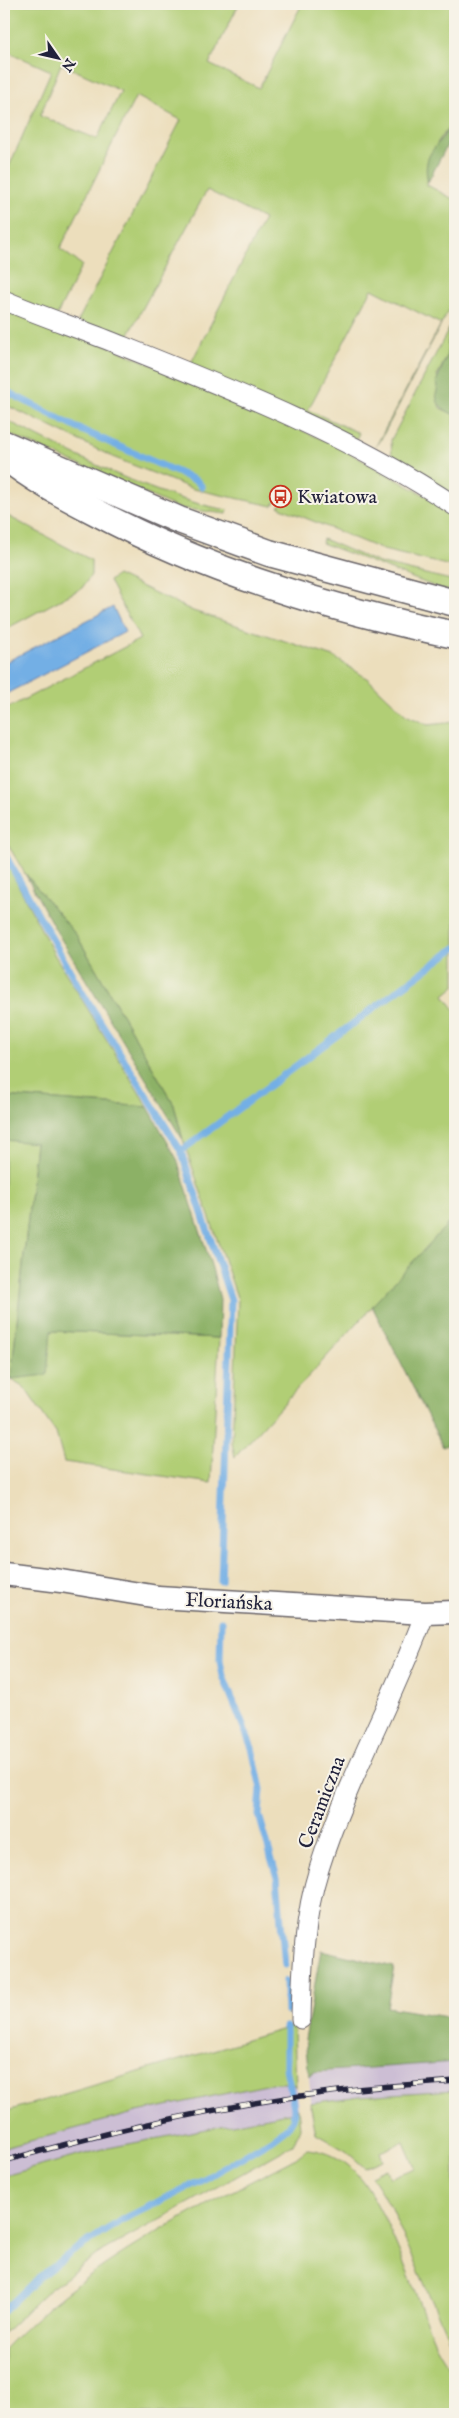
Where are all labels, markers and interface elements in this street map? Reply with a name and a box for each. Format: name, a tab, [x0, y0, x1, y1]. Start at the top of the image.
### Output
north arrow	[32, 32, 82, 82]
text: N	[57, 54, 79, 75]
bus stop icon: Kwiatowa	[269, 484, 293, 508]
place label: Kwiatowa	[297, 485, 378, 510]
street label: Floriańska	[185, 1588, 273, 1617]
street label: Ceramiczna	[293, 1752, 352, 1852]

